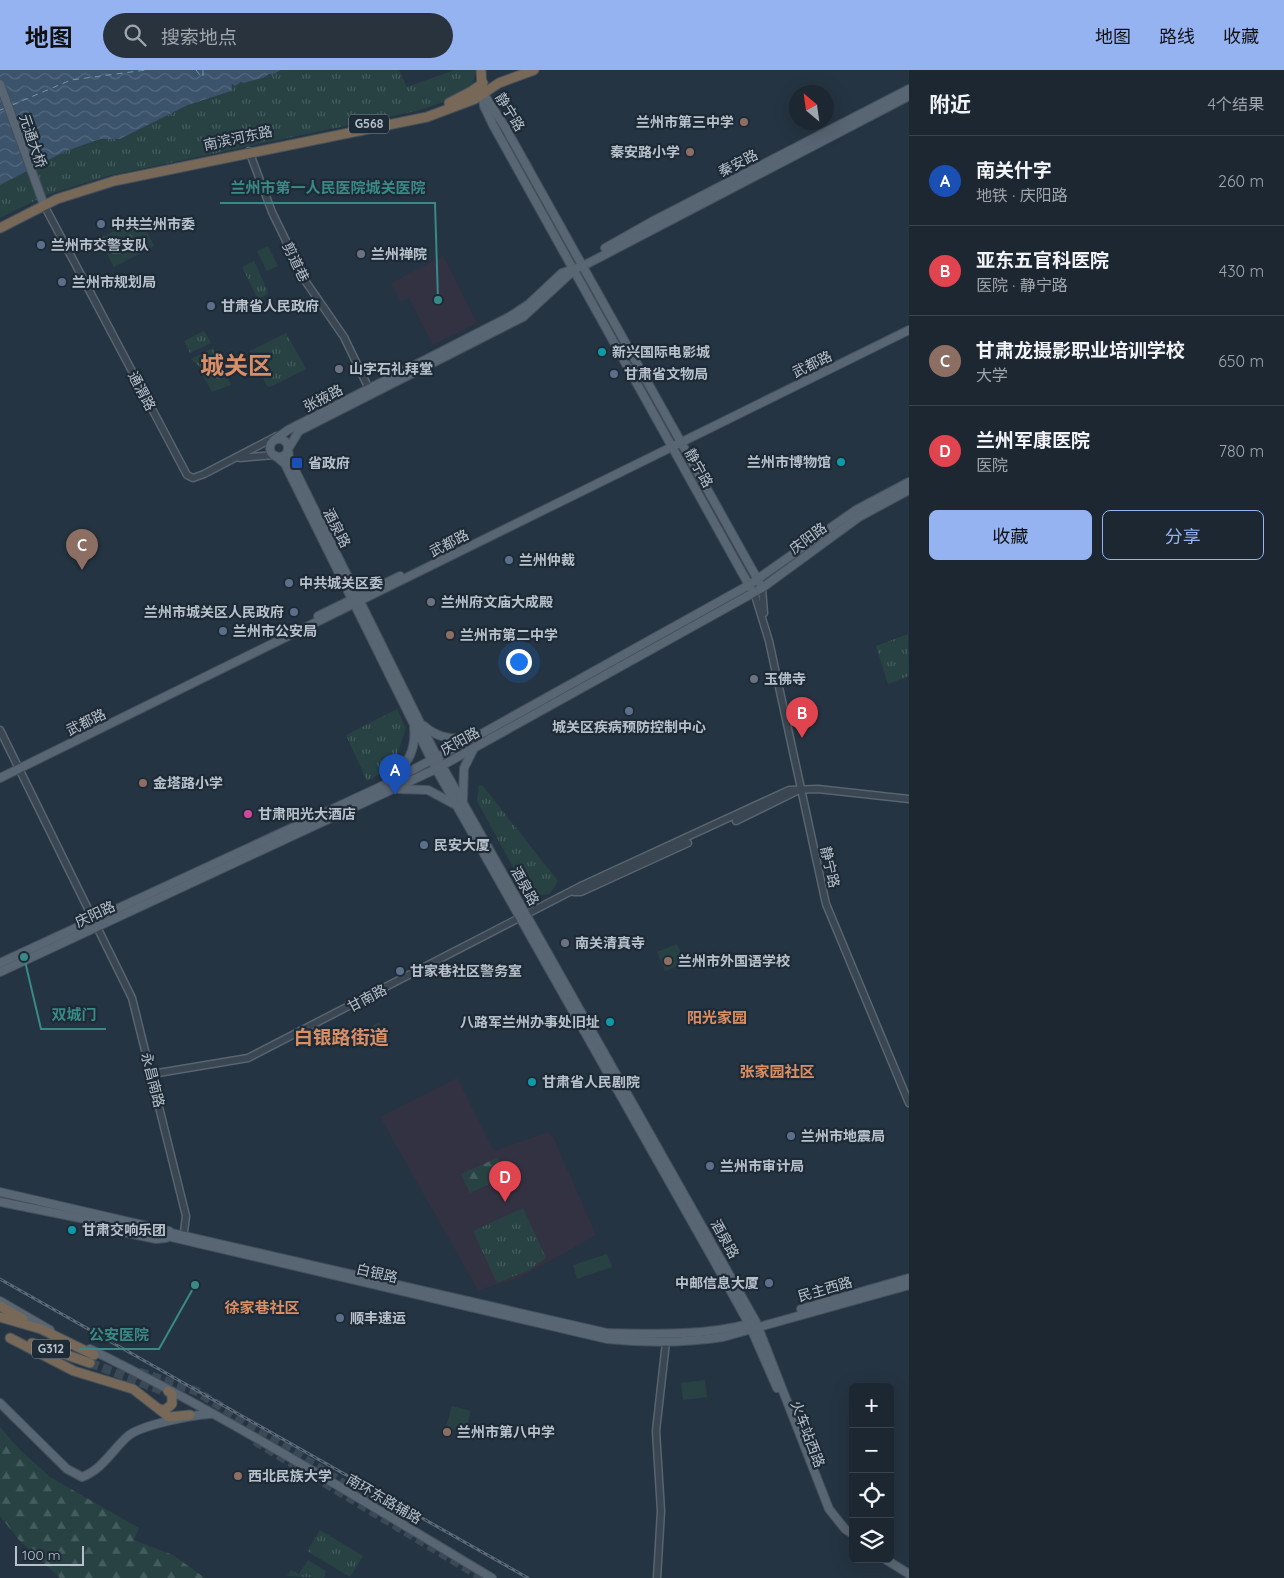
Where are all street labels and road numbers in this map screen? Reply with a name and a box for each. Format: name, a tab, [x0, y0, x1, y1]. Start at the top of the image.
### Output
street label: 静宁路	[491, 89, 529, 135]
street label: 元通大桥	[15, 112, 51, 170]
road number: G568	[349, 114, 389, 134]
street label: 南滨河东路	[202, 122, 274, 154]
street label: 秦安路	[715, 145, 761, 181]
street label: 剪道巷	[279, 239, 313, 285]
street label: 武都路	[789, 347, 835, 381]
street label: 通渭路	[124, 368, 160, 414]
street label: 张掖路	[300, 380, 346, 416]
street label: 静宁路	[681, 445, 717, 491]
street label: 酒泉路	[319, 505, 355, 551]
street label: 庆阳路	[786, 518, 830, 558]
street label: 武都路	[426, 525, 472, 561]
street label: 武都路	[63, 705, 109, 739]
street label: 庆阳路	[437, 723, 483, 759]
street label: 静宁路	[817, 845, 843, 889]
street label: 酒泉路	[507, 863, 543, 909]
street label: 庆阳路	[72, 897, 118, 931]
street label: 甘南路	[344, 980, 390, 1016]
street label: 永昌南路	[137, 1051, 169, 1109]
street label: 酒泉路	[707, 1216, 743, 1262]
street label: 白银路	[355, 1260, 399, 1286]
street label: 民主西路	[796, 1273, 854, 1305]
road number: G312	[32, 1340, 70, 1358]
street label: 火车站西路	[787, 1398, 829, 1470]
street label: 南环东路辅路	[343, 1470, 425, 1528]

